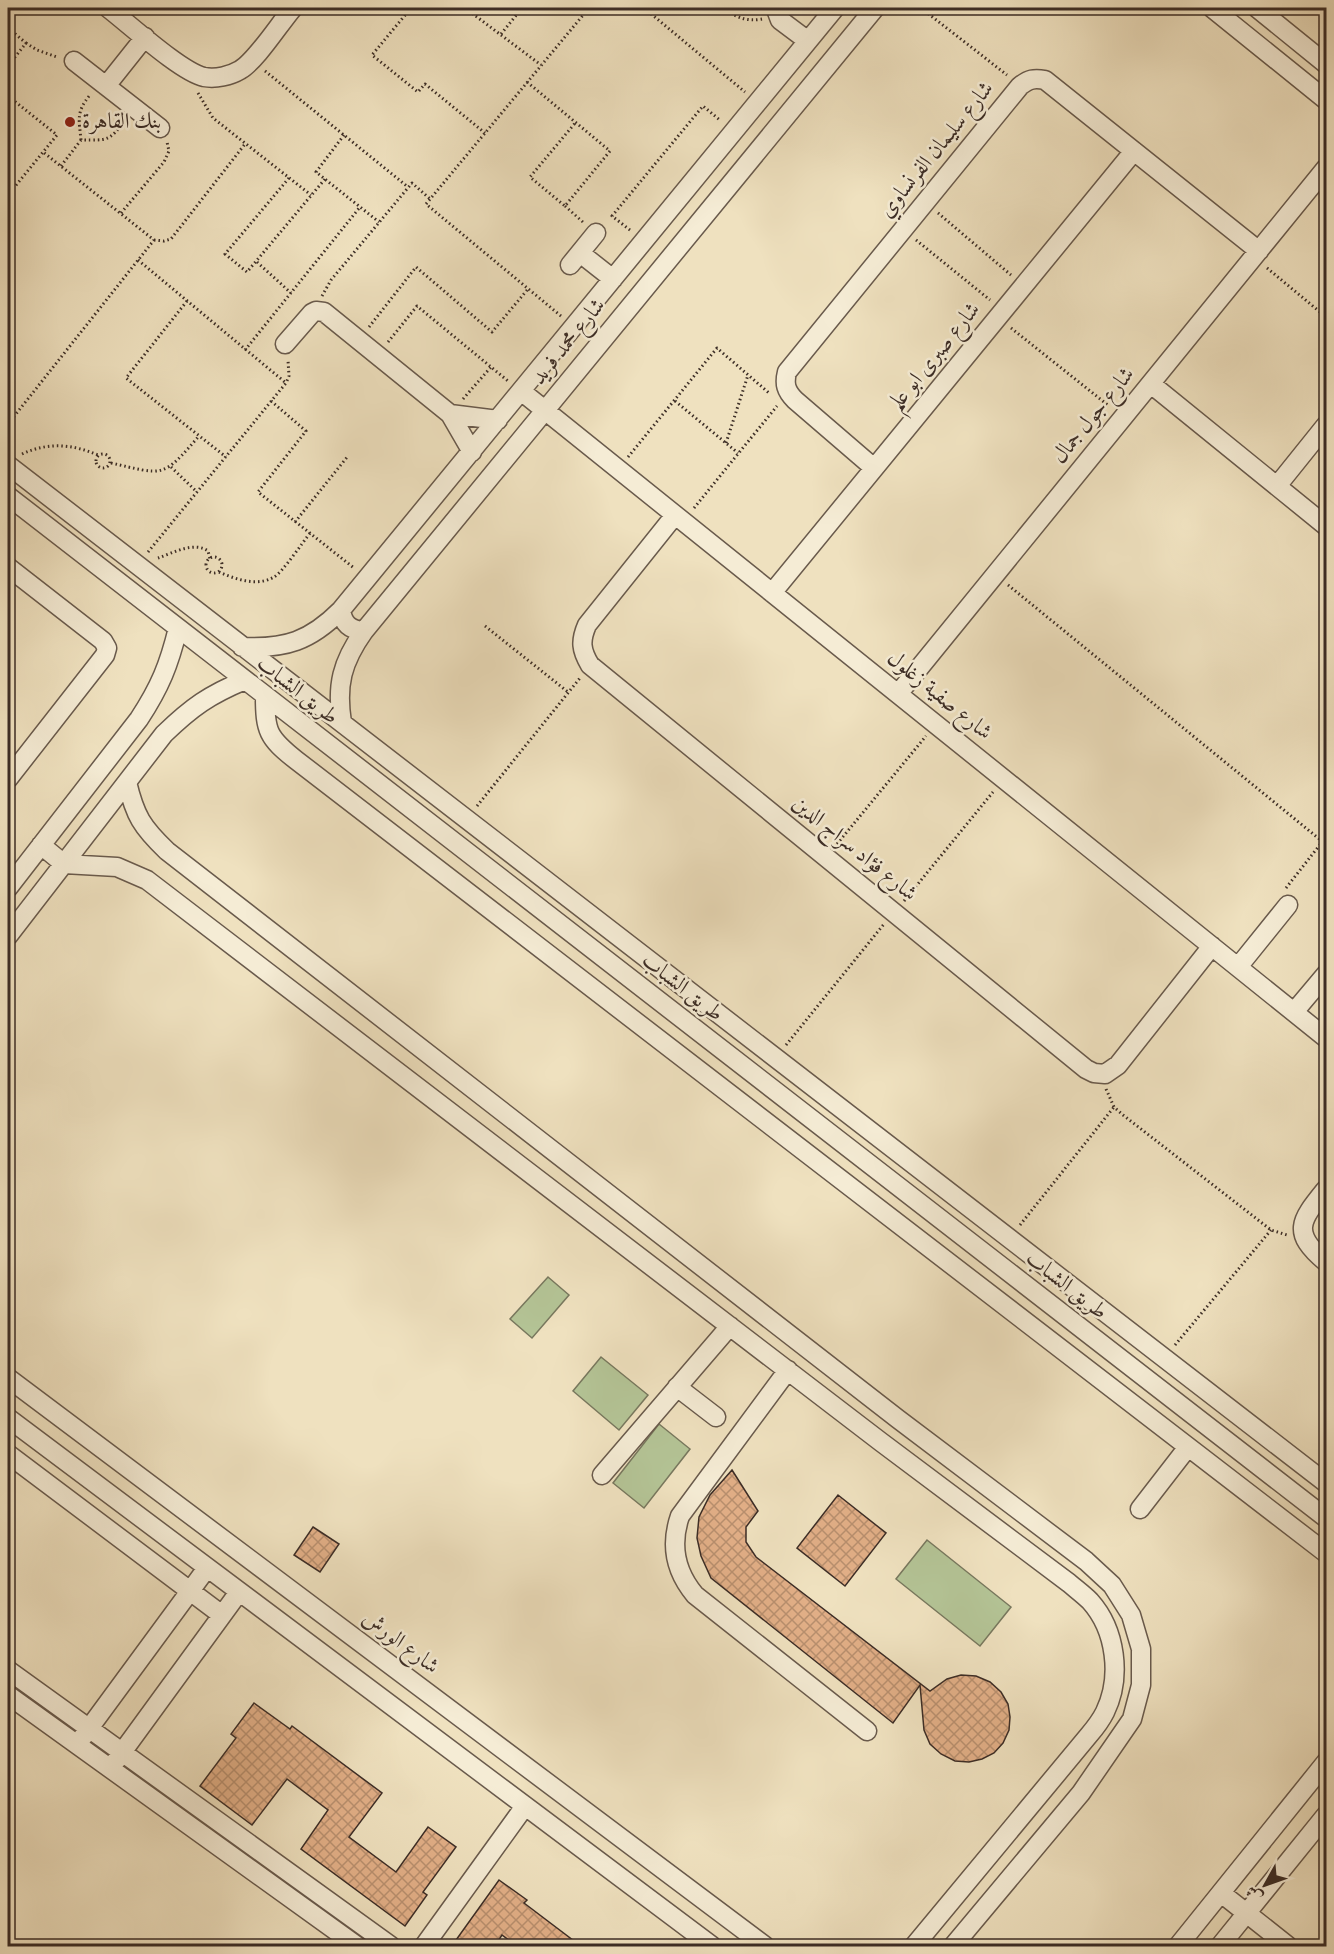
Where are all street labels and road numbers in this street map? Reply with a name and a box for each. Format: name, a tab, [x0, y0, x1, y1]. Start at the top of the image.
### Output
street label: شارع سليمان الفرنساوي	[872, 75, 1003, 226]
street label: شارع محمد فريد	[524, 292, 614, 393]
street label: شارع صبرى ابو علم	[882, 296, 992, 421]
street label: شارع جول جمال	[1045, 361, 1144, 472]
street label: شارع صفية زغلول	[879, 644, 998, 749]
street label: طريق الشباب	[249, 649, 345, 733]
street label: شارع فؤاد سراج الدين	[783, 789, 923, 911]
street label: طريق الشباب	[634, 946, 730, 1030]
street label: طريق الشباب	[1018, 1244, 1114, 1328]
street label: شارع الورش	[354, 1604, 445, 1683]

